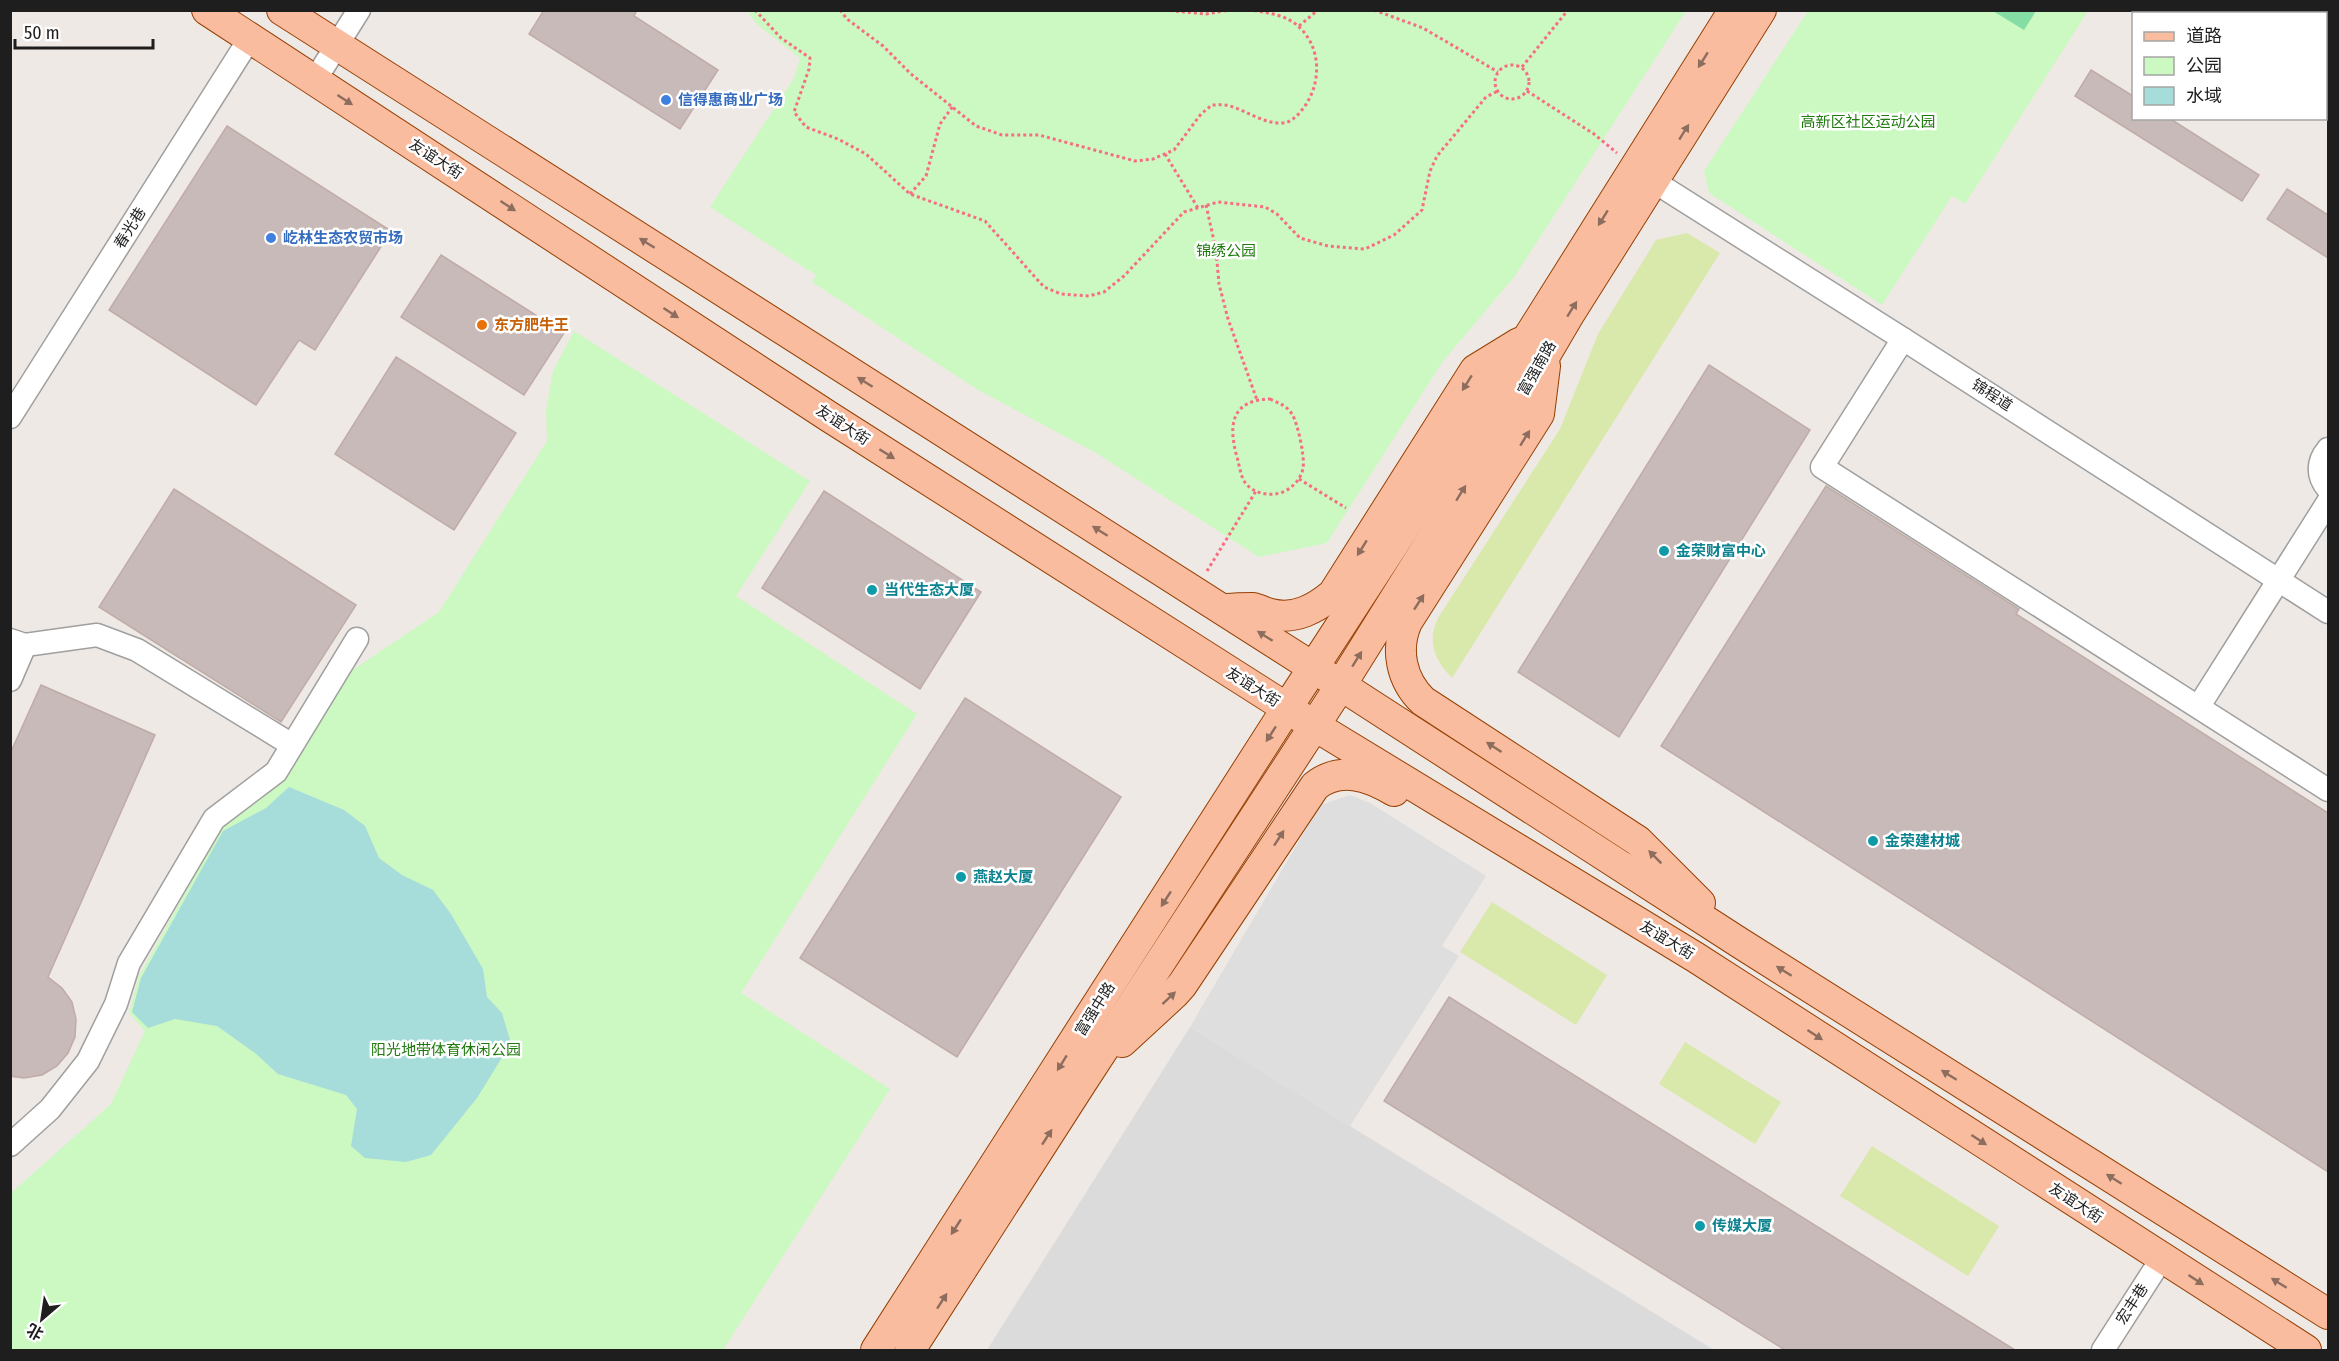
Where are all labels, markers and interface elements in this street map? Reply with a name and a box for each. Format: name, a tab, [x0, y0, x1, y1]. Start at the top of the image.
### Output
scale bar	[15, 12, 153, 50]
legend	[2132, 12, 2327, 120]
text: 50 m	[24, 22, 60, 44]
text: 道路	[2186, 25, 2222, 47]
one-way arrow	[1697, 52, 1708, 68]
text: 公园	[2186, 55, 2222, 77]
text: 水域	[2186, 85, 2222, 107]
place label: 信得惠商业广场	[678, 91, 783, 109]
marker: 信得惠商业广场	[659, 93, 673, 107]
one-way arrow	[336, 94, 353, 105]
park label: 高新区社区运动公园	[1800, 113, 1936, 131]
one-way arrow	[1679, 124, 1690, 140]
street label: 友谊大街	[406, 135, 466, 183]
one-way arrow	[499, 201, 516, 212]
street label: 春光巷	[110, 204, 150, 252]
one-way arrow	[1598, 210, 1609, 226]
place label: 屹林生态农贸市场	[283, 229, 403, 247]
marker: 屹林生态农贸市场	[264, 231, 278, 245]
one-way arrow	[639, 238, 655, 249]
park label: 锦绣公园	[1196, 242, 1256, 260]
one-way arrow	[1567, 300, 1578, 317]
one-way arrow	[663, 307, 679, 318]
place label: 东方肥牛王	[494, 316, 569, 334]
marker: 东方肥牛王	[475, 318, 489, 332]
street label: 富强南路	[1514, 338, 1560, 398]
one-way arrow	[1461, 375, 1472, 392]
street label: 锦程道	[1968, 375, 2016, 415]
one-way arrow	[857, 376, 873, 387]
street label: 友谊大街	[813, 401, 873, 449]
one-way arrow	[1519, 430, 1530, 446]
one-way arrow	[879, 448, 895, 459]
one-way arrow	[1455, 485, 1466, 502]
one-way arrow	[1092, 526, 1108, 537]
one-way arrow	[1357, 540, 1368, 556]
place label: 金荣财富中心	[1676, 542, 1766, 560]
marker: 金荣财富中心	[1657, 544, 1671, 558]
place label: 当代生态大厦	[884, 581, 974, 599]
marker: 当代生态大厦	[865, 583, 879, 597]
one-way arrow	[1413, 594, 1424, 610]
one-way arrow	[1256, 631, 1273, 642]
one-way arrow	[1352, 651, 1363, 667]
street label: 友谊大街	[1223, 663, 1283, 711]
one-way arrow	[1265, 726, 1276, 742]
one-way arrow	[1486, 742, 1502, 753]
one-way arrow	[1273, 830, 1285, 846]
place label: 金荣建材城	[1885, 832, 1960, 850]
marker: 金荣建材城	[1866, 834, 1880, 848]
one-way arrow	[1648, 851, 1662, 865]
place label: 燕赵大厦	[973, 868, 1033, 886]
marker: 燕赵大厦	[954, 870, 968, 884]
one-way arrow	[1160, 890, 1171, 907]
street label: 友谊大街	[1637, 917, 1697, 963]
one-way arrow	[1776, 966, 1792, 977]
street label: 富强中路	[1071, 979, 1119, 1039]
one-way arrow	[1162, 991, 1177, 1005]
one-way arrow	[1807, 1029, 1823, 1040]
park label: 阳光地带体育休闲公园	[371, 1041, 521, 1059]
one-way arrow	[1056, 1055, 1067, 1072]
one-way arrow	[1941, 1070, 1957, 1081]
one-way arrow	[1041, 1129, 1052, 1145]
one-way arrow	[1971, 1135, 1987, 1146]
one-way arrow	[2106, 1174, 2122, 1185]
street label: 友谊大街	[2046, 1179, 2106, 1227]
place label: 传媒大厦	[1712, 1217, 1772, 1235]
one-way arrow	[950, 1219, 961, 1235]
marker: 传媒大厦	[1693, 1219, 1707, 1233]
one-way arrow	[2188, 1274, 2204, 1285]
one-way arrow	[2271, 1278, 2287, 1289]
street label: 宏丰巷	[2112, 1280, 2152, 1328]
north arrow	[12, 1289, 72, 1349]
one-way arrow	[936, 1293, 947, 1309]
text: 北	[23, 1319, 47, 1344]

